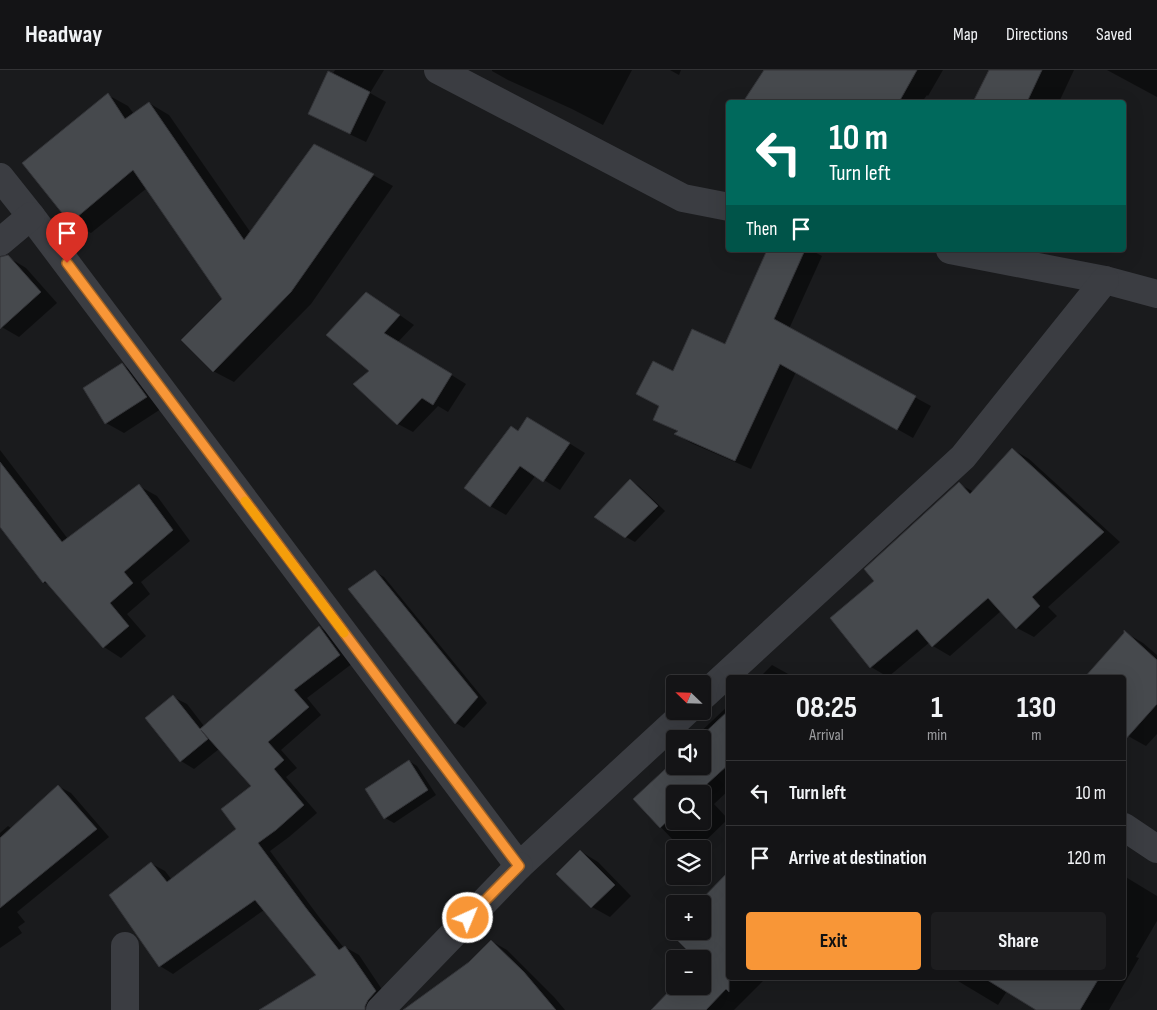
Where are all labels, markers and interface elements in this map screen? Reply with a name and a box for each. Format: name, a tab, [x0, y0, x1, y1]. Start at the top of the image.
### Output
text: Headway	[25, 20, 102, 49]
text: Map	[953, 24, 978, 45]
text: Directions	[1006, 24, 1068, 45]
text: Saved	[1096, 24, 1132, 45]
text: 10 m	[829, 117, 888, 160]
icon: left	[746, 120, 811, 185]
text: Turn left	[829, 160, 891, 187]
pin	[46, 212, 88, 263]
icon: arrive	[787, 215, 815, 243]
text: Then	[746, 218, 777, 241]
icon: arrive	[53, 219, 81, 247]
north arrow	[666, 675, 711, 720]
map controls	[666, 675, 711, 995]
text: 08:25	[796, 690, 857, 726]
text: 1	[931, 690, 943, 726]
text: 130	[1017, 690, 1056, 726]
text: Arrival	[809, 726, 844, 745]
text: min	[927, 726, 947, 745]
text: m	[1031, 726, 1042, 745]
button: sound	[666, 730, 711, 775]
icon: left	[746, 779, 774, 807]
text: Turn left	[789, 782, 846, 805]
text: 10 m	[1076, 782, 1106, 805]
button: search	[666, 785, 711, 830]
button: layers	[666, 840, 711, 885]
icon: arrive	[746, 844, 774, 872]
text: Arrive at destination	[789, 847, 927, 870]
text: 120 m	[1068, 847, 1106, 870]
position arrow	[441, 891, 493, 943]
button: +	[666, 895, 711, 940]
button: Exit	[746, 912, 921, 970]
button: Share	[931, 912, 1106, 970]
button: −	[666, 950, 711, 995]

